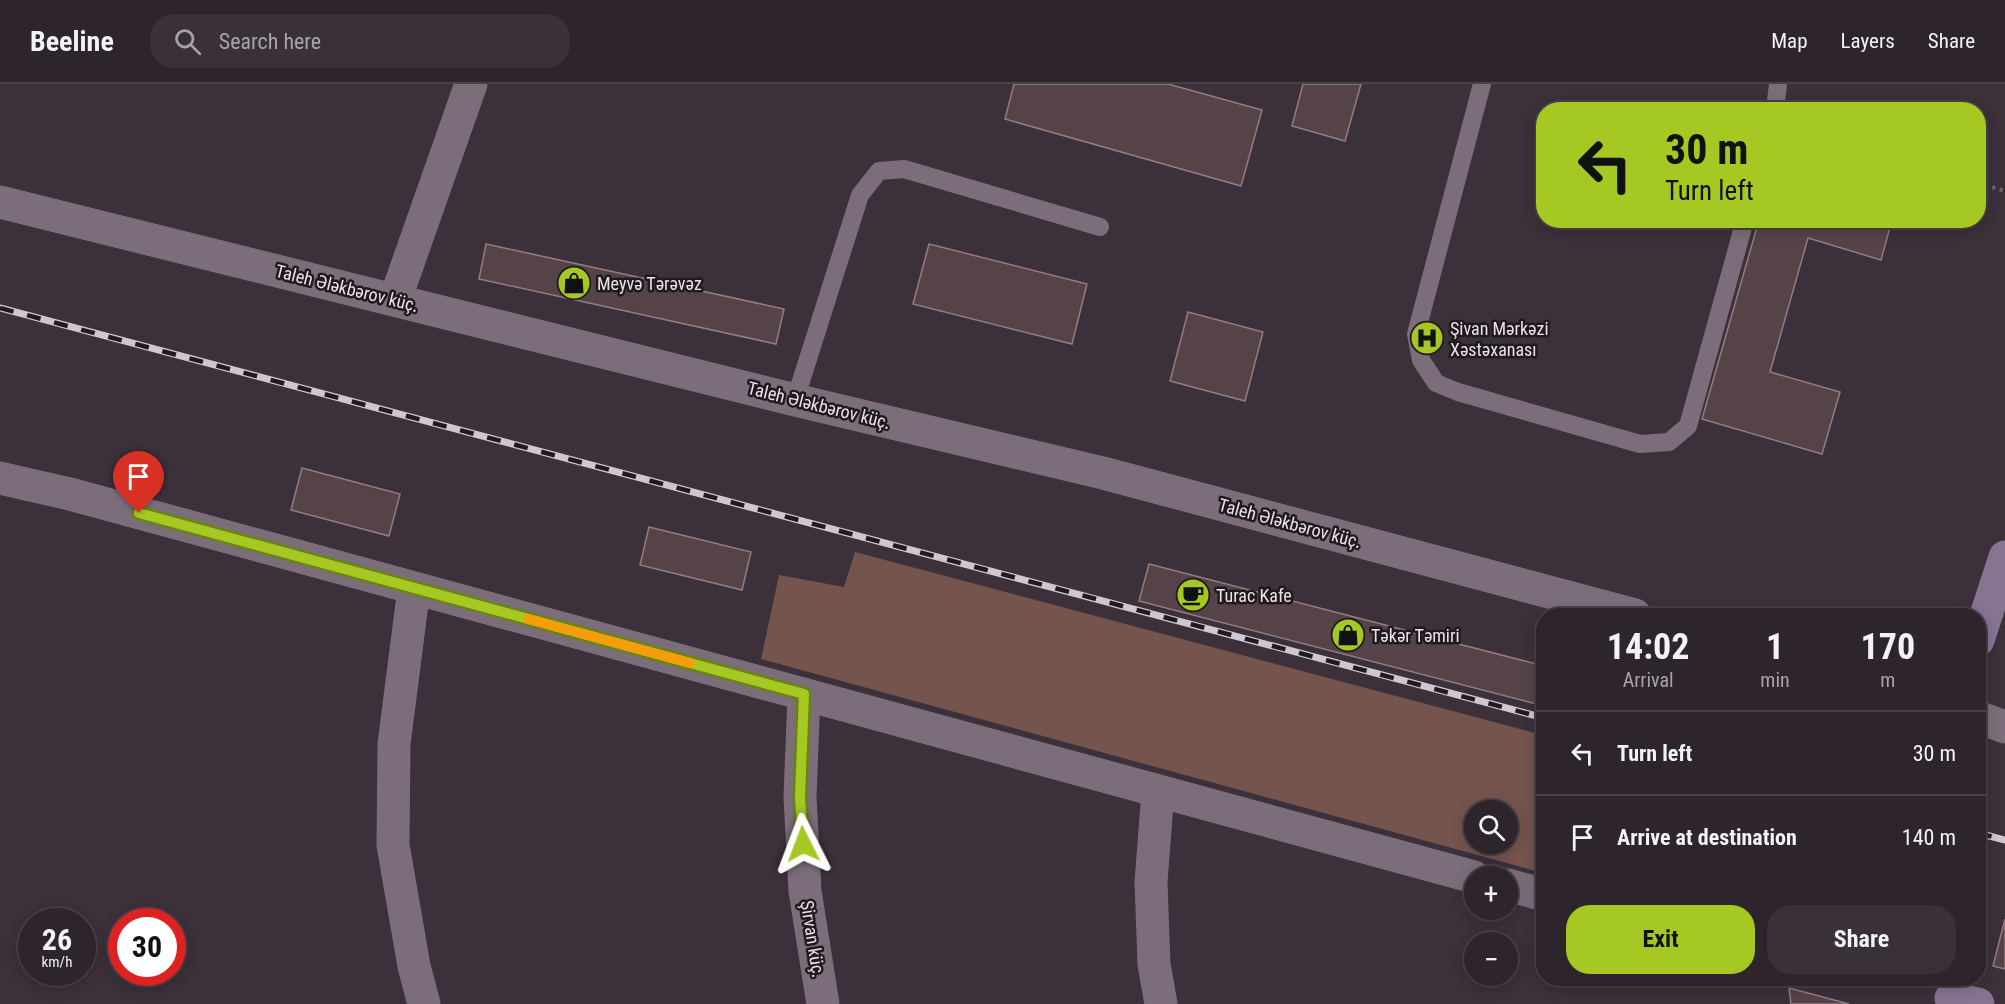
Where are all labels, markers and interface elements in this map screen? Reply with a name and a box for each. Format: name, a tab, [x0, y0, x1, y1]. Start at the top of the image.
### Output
search box	[150, 14, 570, 68]
text: Beeline	[30, 25, 114, 58]
icon: search	[171, 25, 204, 58]
text: Search here	[219, 29, 321, 54]
text: Map	[1771, 29, 1808, 53]
text: Layers	[1841, 29, 1895, 53]
text: Share	[1928, 29, 1975, 53]
text: 30 m	[1665, 125, 1748, 174]
icon: left	[1566, 126, 1644, 204]
text: Turn left	[1665, 175, 1754, 207]
street label: Taleh Ələkbərov küç.	[273, 260, 421, 316]
shop icon: Meyvə Tərəvəz	[556, 265, 592, 301]
place label: Meyvə Tərəvəz	[597, 273, 702, 294]
place label: Şivan Mərkəzi Xəstəxanası	[1450, 318, 1549, 360]
hospital icon: Şivan Mərkəzi Xəstəxanası	[1409, 320, 1445, 356]
street label: Taleh Ələkbərov küç.	[745, 377, 893, 433]
pin	[113, 451, 164, 513]
icon: arrive	[122, 460, 155, 493]
street label: Taleh Ələkbərov küç.	[1216, 494, 1364, 552]
cafe icon: Turac Kafe	[1175, 577, 1211, 613]
place label: Turac Kafe	[1216, 585, 1292, 606]
shop icon: Təkər Təmiri	[1330, 617, 1366, 653]
place label: Təkər Təmiri	[1371, 625, 1460, 646]
text: 14:02	[1607, 626, 1689, 668]
text: 1	[1766, 626, 1784, 668]
text: 170	[1861, 626, 1915, 668]
text: Arrival	[1623, 668, 1674, 692]
text: min	[1760, 668, 1790, 692]
text: m	[1880, 668, 1895, 692]
icon: left	[1566, 737, 1599, 770]
text: Turn left	[1617, 741, 1692, 766]
text: 30 m	[1913, 741, 1956, 766]
map controls	[1464, 800, 1518, 986]
button: search	[1464, 800, 1518, 854]
position arrow	[771, 812, 835, 876]
icon: arrive	[1566, 821, 1599, 854]
text: Arrive at destination	[1617, 825, 1797, 850]
text: 140 m	[1902, 825, 1956, 850]
button: +	[1464, 866, 1518, 920]
street label: Şirvan küç.	[797, 899, 829, 979]
button: Exit	[1566, 905, 1755, 974]
button: Share	[1767, 905, 1956, 974]
speed limit sign: 30	[108, 908, 186, 986]
text: 26	[42, 922, 72, 957]
button: −	[1464, 932, 1518, 986]
text: km/h	[42, 953, 72, 971]

